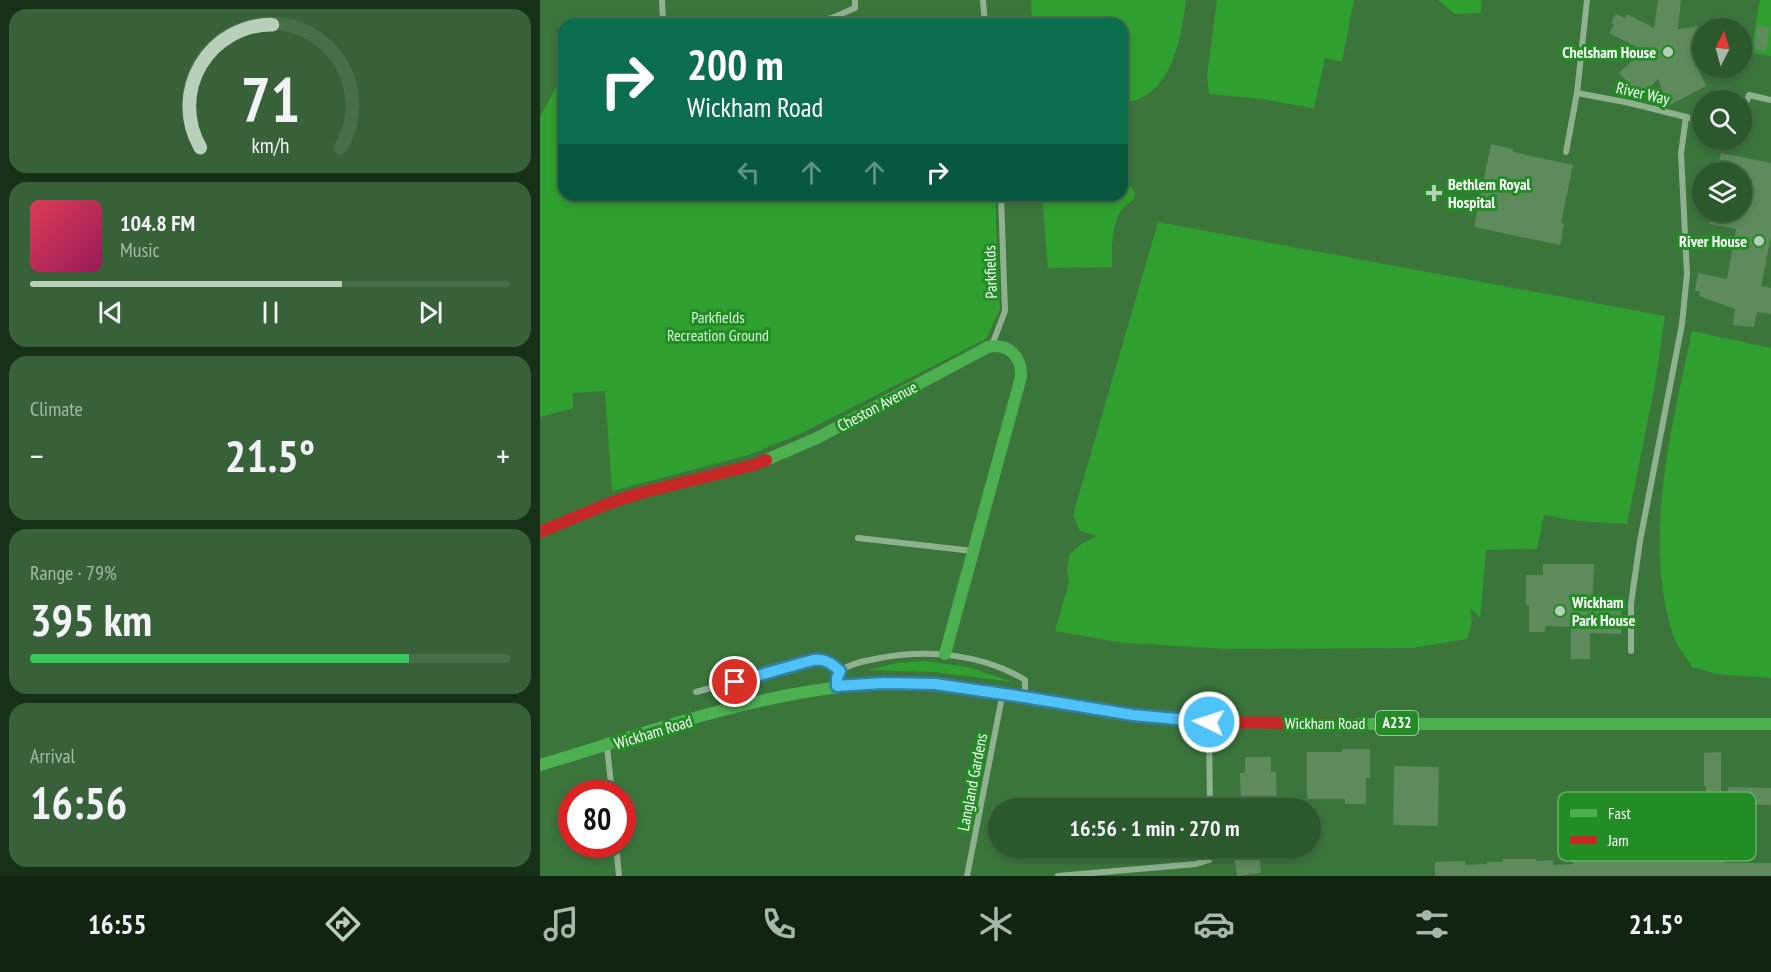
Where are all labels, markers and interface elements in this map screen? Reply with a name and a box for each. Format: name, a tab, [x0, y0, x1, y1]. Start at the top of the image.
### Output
north arrow	[1692, 18, 1752, 78]
map controls	[1692, 18, 1752, 222]
text: 200 m	[687, 37, 784, 92]
icon: right	[588, 42, 666, 120]
place label: Chelsham House	[1562, 42, 1656, 62]
marker: Chelsham House	[1661, 45, 1675, 59]
text: 71	[240, 58, 300, 139]
street label: River Way	[1614, 77, 1672, 109]
text: Wickham Road	[687, 90, 823, 124]
button: search	[1692, 90, 1752, 150]
text: km/h	[251, 132, 289, 160]
icon: left	[732, 156, 765, 189]
icon: ahead	[795, 156, 828, 189]
icon: ahead	[858, 156, 891, 189]
icon: right	[921, 156, 954, 189]
button: layers	[1692, 162, 1752, 222]
place label: Bethlem Royal Hospital	[1448, 174, 1531, 212]
marker: Bethlem Royal Hospital	[1425, 184, 1443, 202]
text: 104.8 FM	[120, 209, 195, 237]
place label: River House	[1679, 231, 1747, 251]
marker: River House	[1752, 234, 1766, 248]
text: Music	[120, 237, 160, 263]
street label: Parkfields	[979, 245, 1001, 299]
icon: previous	[94, 296, 127, 329]
icon: pause	[254, 296, 287, 329]
icon: next	[414, 296, 447, 329]
park label: Parkfields Recreation Ground	[667, 307, 769, 345]
street label: Cheston Avenue	[833, 377, 921, 435]
text: Climate	[30, 396, 83, 422]
text: 21.5°	[225, 426, 315, 484]
text: −	[30, 434, 44, 477]
text: +	[496, 434, 510, 477]
text: Range · 79%	[30, 560, 117, 586]
text: 395 km	[30, 590, 152, 648]
place label: Wickham Park House	[1571, 592, 1635, 630]
marker: Wickham Park House	[1553, 604, 1567, 618]
pin	[709, 656, 760, 707]
icon: arrive	[718, 665, 751, 698]
position arrow	[1177, 690, 1241, 754]
street label: Wickham Road	[611, 711, 695, 753]
road number: A232	[1376, 711, 1418, 735]
street label: Wickham Road	[1285, 713, 1365, 733]
street label: Langland Gardens	[953, 732, 991, 832]
text: Arrival	[30, 743, 75, 769]
text: 16:56	[30, 773, 127, 831]
speed limit sign: 80	[558, 780, 636, 858]
legend	[1558, 792, 1756, 861]
text: Fast	[1608, 803, 1631, 823]
text: 16:56 · 1 min · 270 m	[1069, 814, 1240, 842]
text: Jam	[1607, 830, 1629, 850]
icon: directions	[322, 903, 364, 945]
icon: music	[540, 903, 582, 945]
icon: phone	[758, 903, 800, 945]
icon: climate	[975, 903, 1017, 945]
icon: car	[1193, 903, 1235, 945]
icon: filters	[1411, 903, 1453, 945]
text: 16:55	[88, 907, 146, 941]
text: 21.5°	[1629, 907, 1683, 941]

